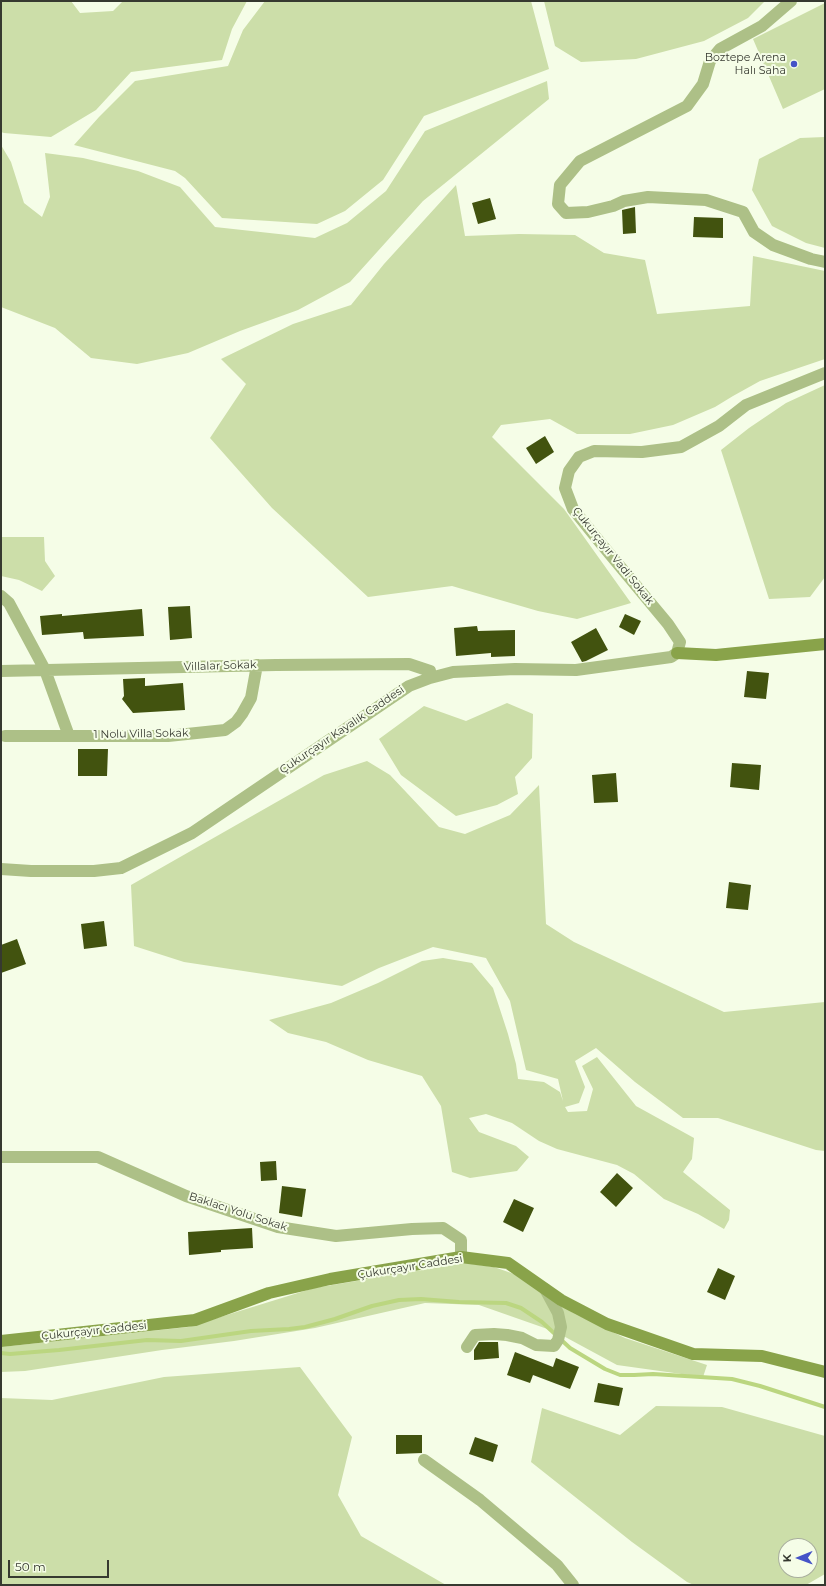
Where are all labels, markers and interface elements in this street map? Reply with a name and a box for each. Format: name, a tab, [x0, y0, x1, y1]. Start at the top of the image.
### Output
place label: Boztepe Arena Halı Saha	[705, 51, 786, 77]
marker: Boztepe Arena Halı Saha	[789, 59, 799, 69]
street label: Çukurçayır Vadi Sokak	[570, 504, 656, 608]
street label: Villalar Sokak	[183, 658, 257, 674]
street label: Çukurçayır Kayalık Caddesi	[277, 683, 407, 777]
street label: 1 Nolu Villa Sokak	[93, 727, 189, 741]
street label: Baklacı Yolu Sokak	[187, 1190, 289, 1234]
street label: Çukurçayır Caddesi	[357, 1252, 463, 1282]
street label: Çukurçayır Caddesi	[41, 1319, 147, 1343]
north arrow	[778, 1538, 818, 1578]
scale bar	[10, 1552, 111, 1578]
text: K	[780, 1554, 794, 1562]
text: 50 m	[15, 1559, 46, 1574]

